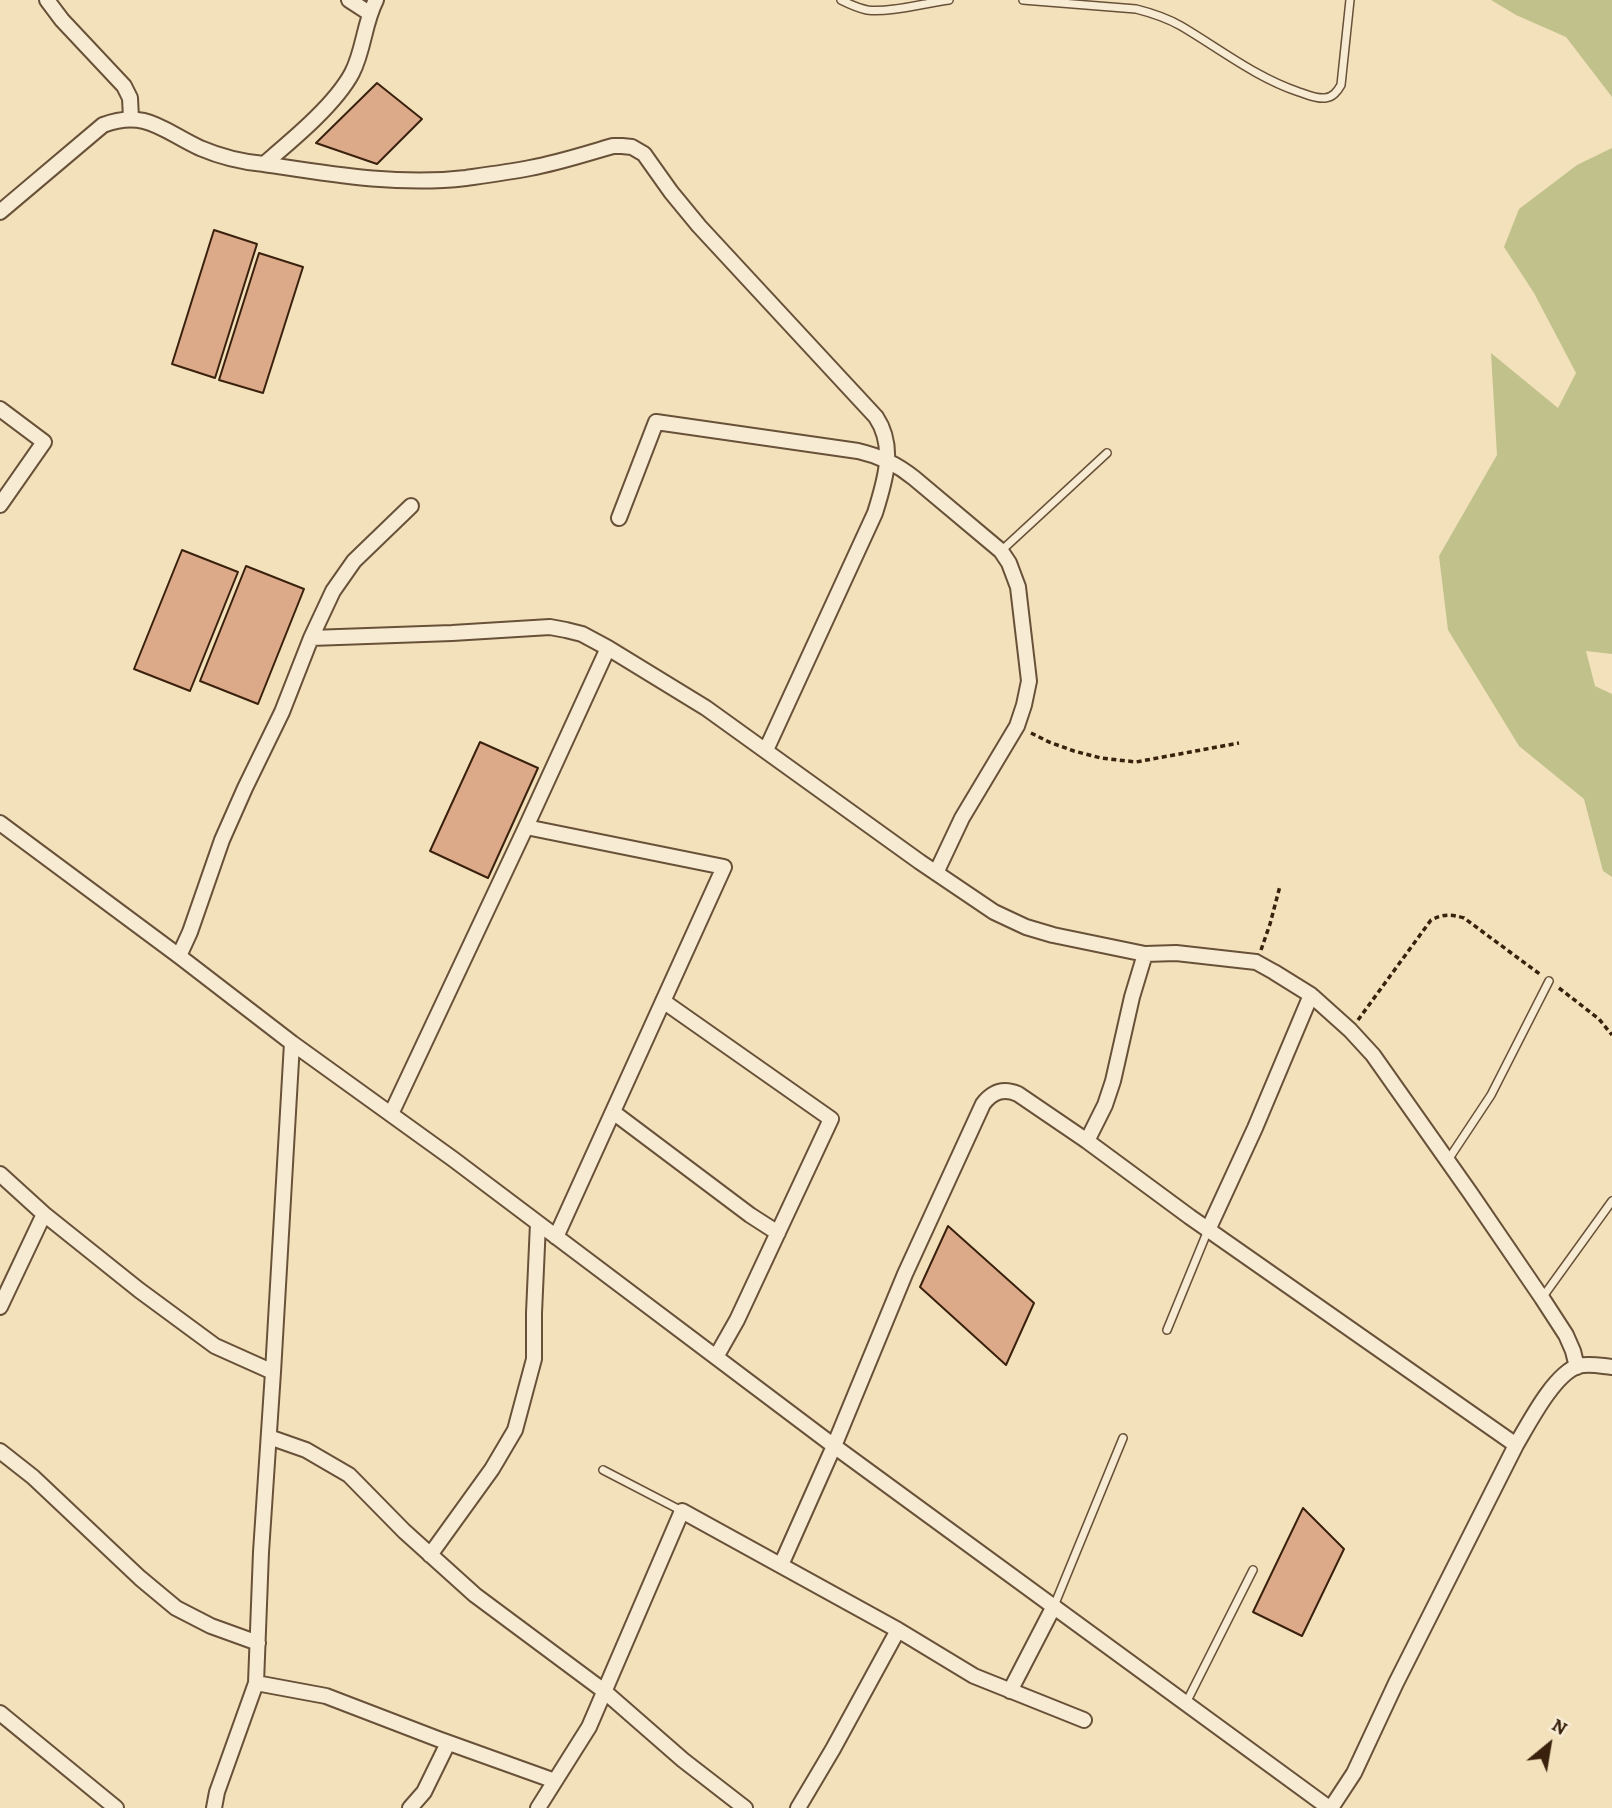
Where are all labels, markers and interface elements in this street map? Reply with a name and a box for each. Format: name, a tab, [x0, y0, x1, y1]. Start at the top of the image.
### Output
north arrow	[1514, 1710, 1584, 1780]
text: N	[1547, 1712, 1572, 1742]

